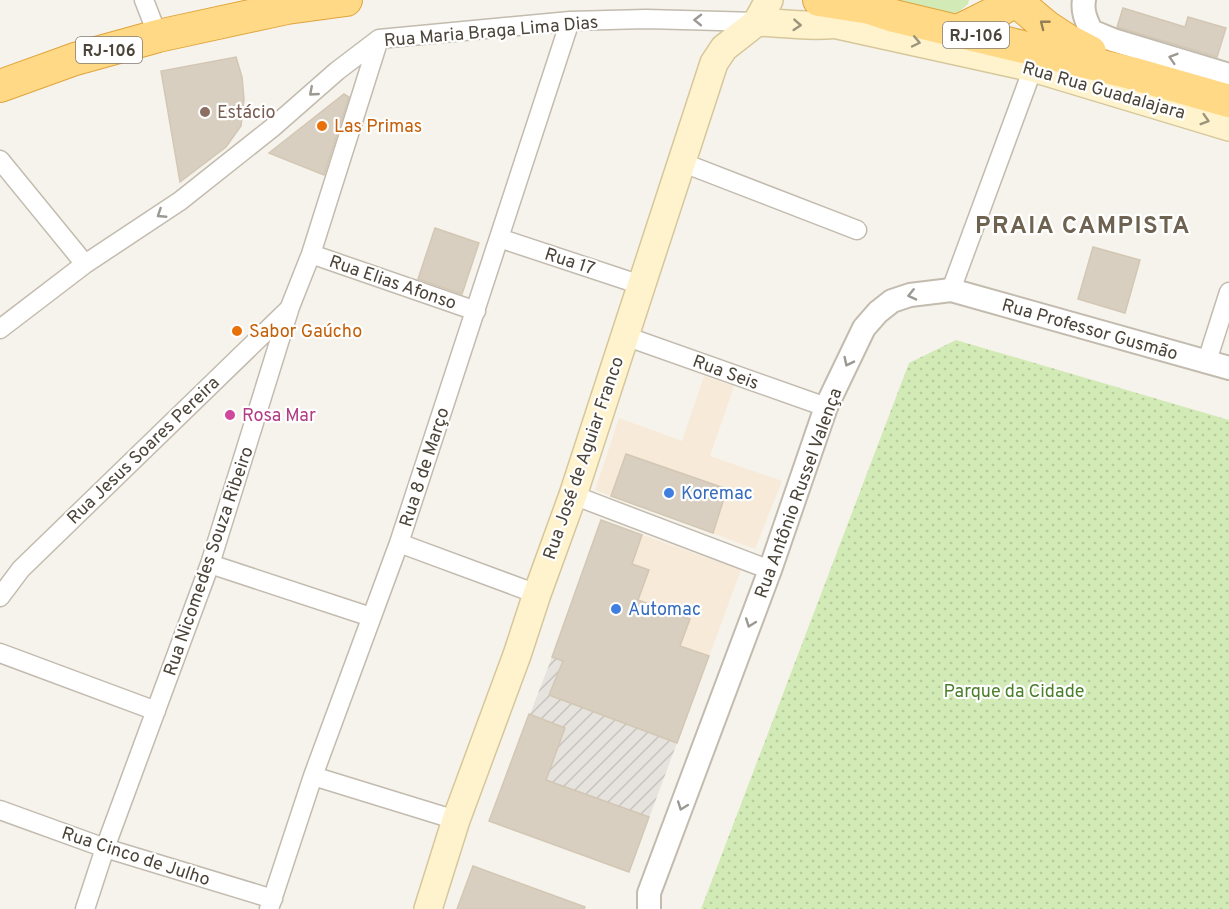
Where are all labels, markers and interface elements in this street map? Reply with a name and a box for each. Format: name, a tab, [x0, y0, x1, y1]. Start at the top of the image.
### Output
street label: Rua Maria Braga Lima Dias	[383, 12, 599, 53]
one-way arrow	[694, 14, 703, 27]
one-way arrow	[793, 18, 802, 31]
one-way arrow	[1040, 20, 1051, 31]
road number: RJ-106	[943, 22, 1009, 48]
one-way arrow	[910, 34, 920, 47]
road number: RJ-106	[76, 37, 142, 63]
one-way arrow	[1168, 53, 1179, 65]
street label: Rua Rua Guadalajara	[1019, 57, 1188, 126]
one-way arrow	[309, 85, 320, 96]
place label: Estácio	[217, 102, 276, 125]
marker: Estácio	[198, 105, 212, 119]
one-way arrow	[1199, 113, 1210, 125]
place label: Las Primas	[334, 116, 422, 139]
marker: Las Primas	[315, 119, 329, 133]
one-way arrow	[157, 206, 167, 218]
district label: PRAIA CAMPISTA	[975, 212, 1191, 242]
street label: Rua 17	[541, 244, 598, 281]
street label: Rua Elias Afonso	[326, 251, 459, 316]
one-way arrow	[907, 288, 917, 301]
street label: Rua Professor Gusmão	[999, 294, 1180, 367]
place label: Sabor Gaúcho	[249, 321, 362, 344]
marker: Sabor Gaúcho	[230, 324, 244, 338]
street label: Rua Seis	[689, 351, 762, 396]
street label: Rua José de Aguiar Franco	[539, 354, 630, 563]
one-way arrow	[843, 356, 855, 367]
street label: Rua Jesus Soares Pereira	[63, 372, 225, 530]
street label: Rua Antônio Russel Valença	[751, 385, 848, 602]
place label: Rosa Mar	[242, 405, 316, 428]
street label: Rua 8 de Março	[395, 405, 456, 530]
marker: Rosa Mar	[223, 408, 237, 422]
street label: Rua Nicomedes Souza Ribeiro	[159, 444, 260, 679]
place label: Koremac	[681, 483, 753, 506]
marker: Koremac	[662, 486, 676, 500]
place label: Automac	[628, 599, 701, 622]
marker: Automac	[609, 602, 623, 616]
one-way arrow	[745, 617, 757, 628]
park label: Parque da Cidade	[943, 681, 1085, 704]
one-way arrow	[676, 800, 689, 811]
street label: Rua Cinco de Julho	[58, 823, 213, 892]

